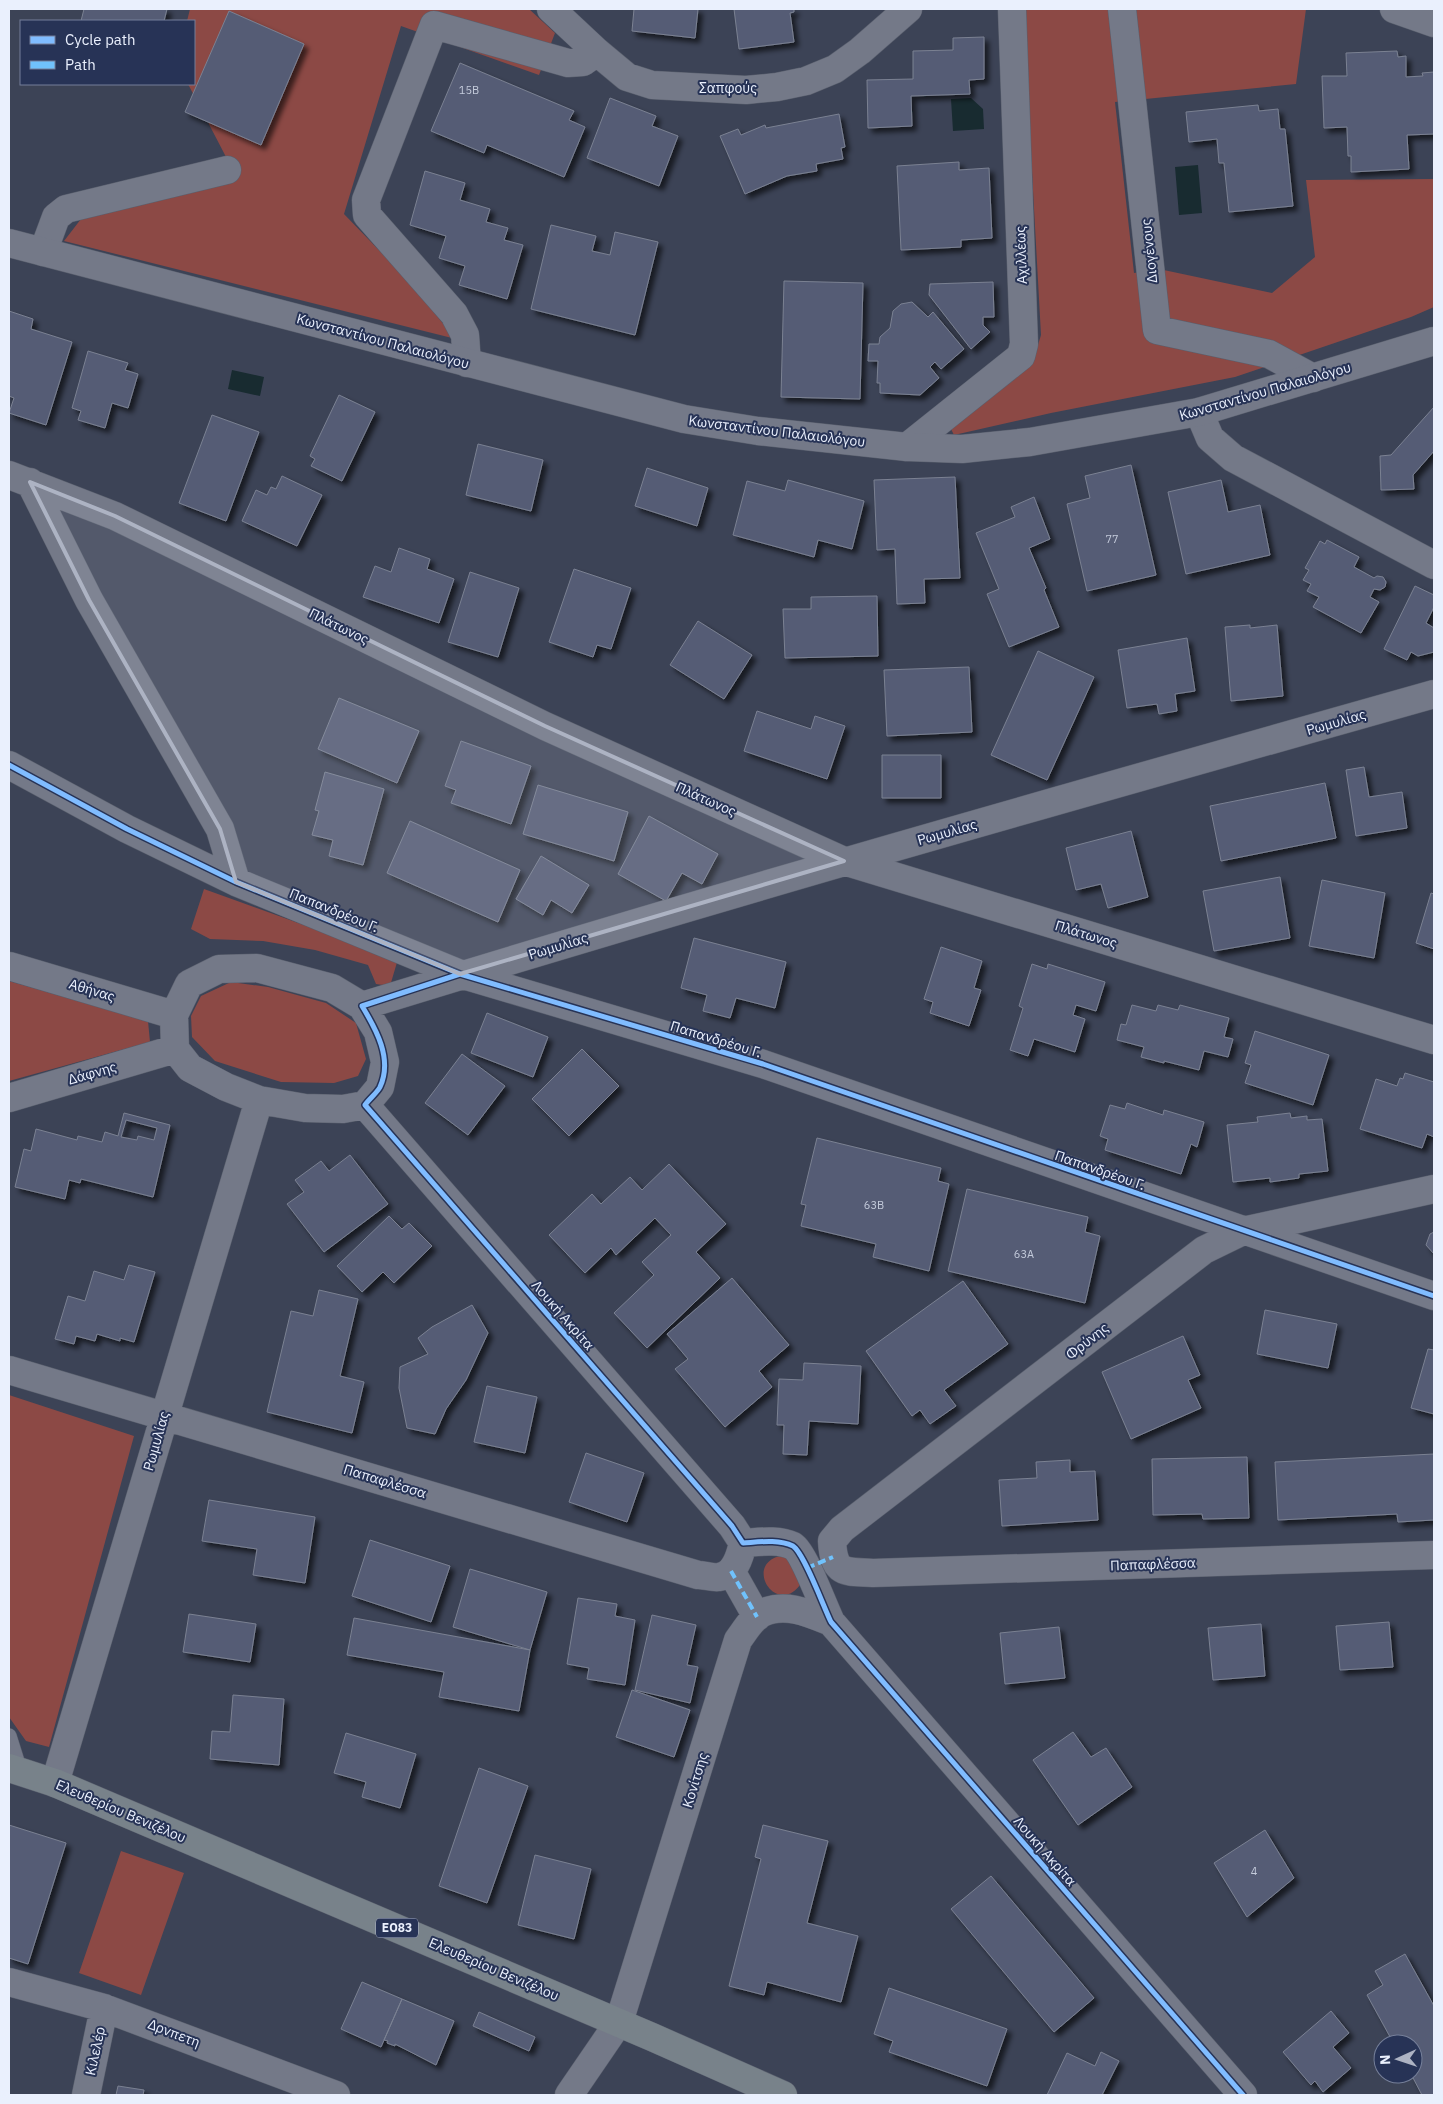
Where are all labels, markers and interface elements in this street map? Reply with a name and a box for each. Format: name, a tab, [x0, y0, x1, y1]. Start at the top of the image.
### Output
legend	[20, 20, 195, 85]
text: Cycle path	[65, 30, 136, 49]
text: Path	[65, 55, 96, 74]
street label: Σαπφούς	[699, 79, 757, 97]
house number: 15Β	[459, 83, 479, 97]
street label: Διογένους	[1137, 218, 1161, 284]
street label: Αχιλλέως	[1011, 225, 1031, 284]
street label: Κωνσταντίνου Παλαιολόγου	[295, 309, 471, 373]
street label: Κωνσταντίνου Παλαιολόγου	[1177, 358, 1353, 424]
street label: Κωνσταντίνου Παλαιολόγου	[688, 411, 866, 451]
house number: 77	[1105, 532, 1119, 546]
street label: Πλάτωνος	[306, 604, 372, 648]
street label: Ρωμυλίας	[1304, 705, 1368, 739]
street label: Πλάτωνος	[673, 778, 739, 820]
street label: Ρωμυλίας	[915, 815, 979, 849]
street label: Παπανδρέου Γ.	[287, 884, 381, 936]
street label: Πλάτωνος	[1053, 916, 1120, 952]
street label: Ρωμυλίας	[526, 928, 590, 964]
street label: Αθήνας	[67, 974, 117, 1006]
street label: Παπανδρέου Γ.	[668, 1017, 764, 1061]
street label: Δάφνης	[66, 1057, 119, 1089]
street label: Παπανδρέου Γ.	[1052, 1146, 1148, 1194]
house number: 63Β	[864, 1198, 884, 1212]
house number: 63Α	[1014, 1247, 1034, 1261]
street label: Λουκή Ακρίτα	[528, 1276, 598, 1354]
street label: Φρύνης	[1062, 1318, 1112, 1363]
street label: Ρωμυλίας	[139, 1409, 173, 1473]
street label: Παπαφλέσσα	[341, 1460, 429, 1502]
street label: Παπαφλέσσα	[1110, 1554, 1196, 1574]
street label: Κονίτσης	[678, 1750, 712, 1810]
street label: Ελευθερίου Βενιζέλου	[53, 1775, 189, 1847]
street label: Λουκή Ακρίτα	[1010, 1812, 1080, 1890]
house number: 4	[1251, 1864, 1258, 1878]
road number: ΕΟ83	[376, 1919, 418, 1938]
street label: Ελευθερίου Βενιζέλου	[426, 1933, 562, 2005]
street label: Δρνπετη	[145, 2015, 203, 2051]
street label: Κιλελέρ	[81, 2025, 109, 2077]
north arrow	[1373, 2034, 1423, 2084]
text: N	[1376, 2054, 1394, 2065]

